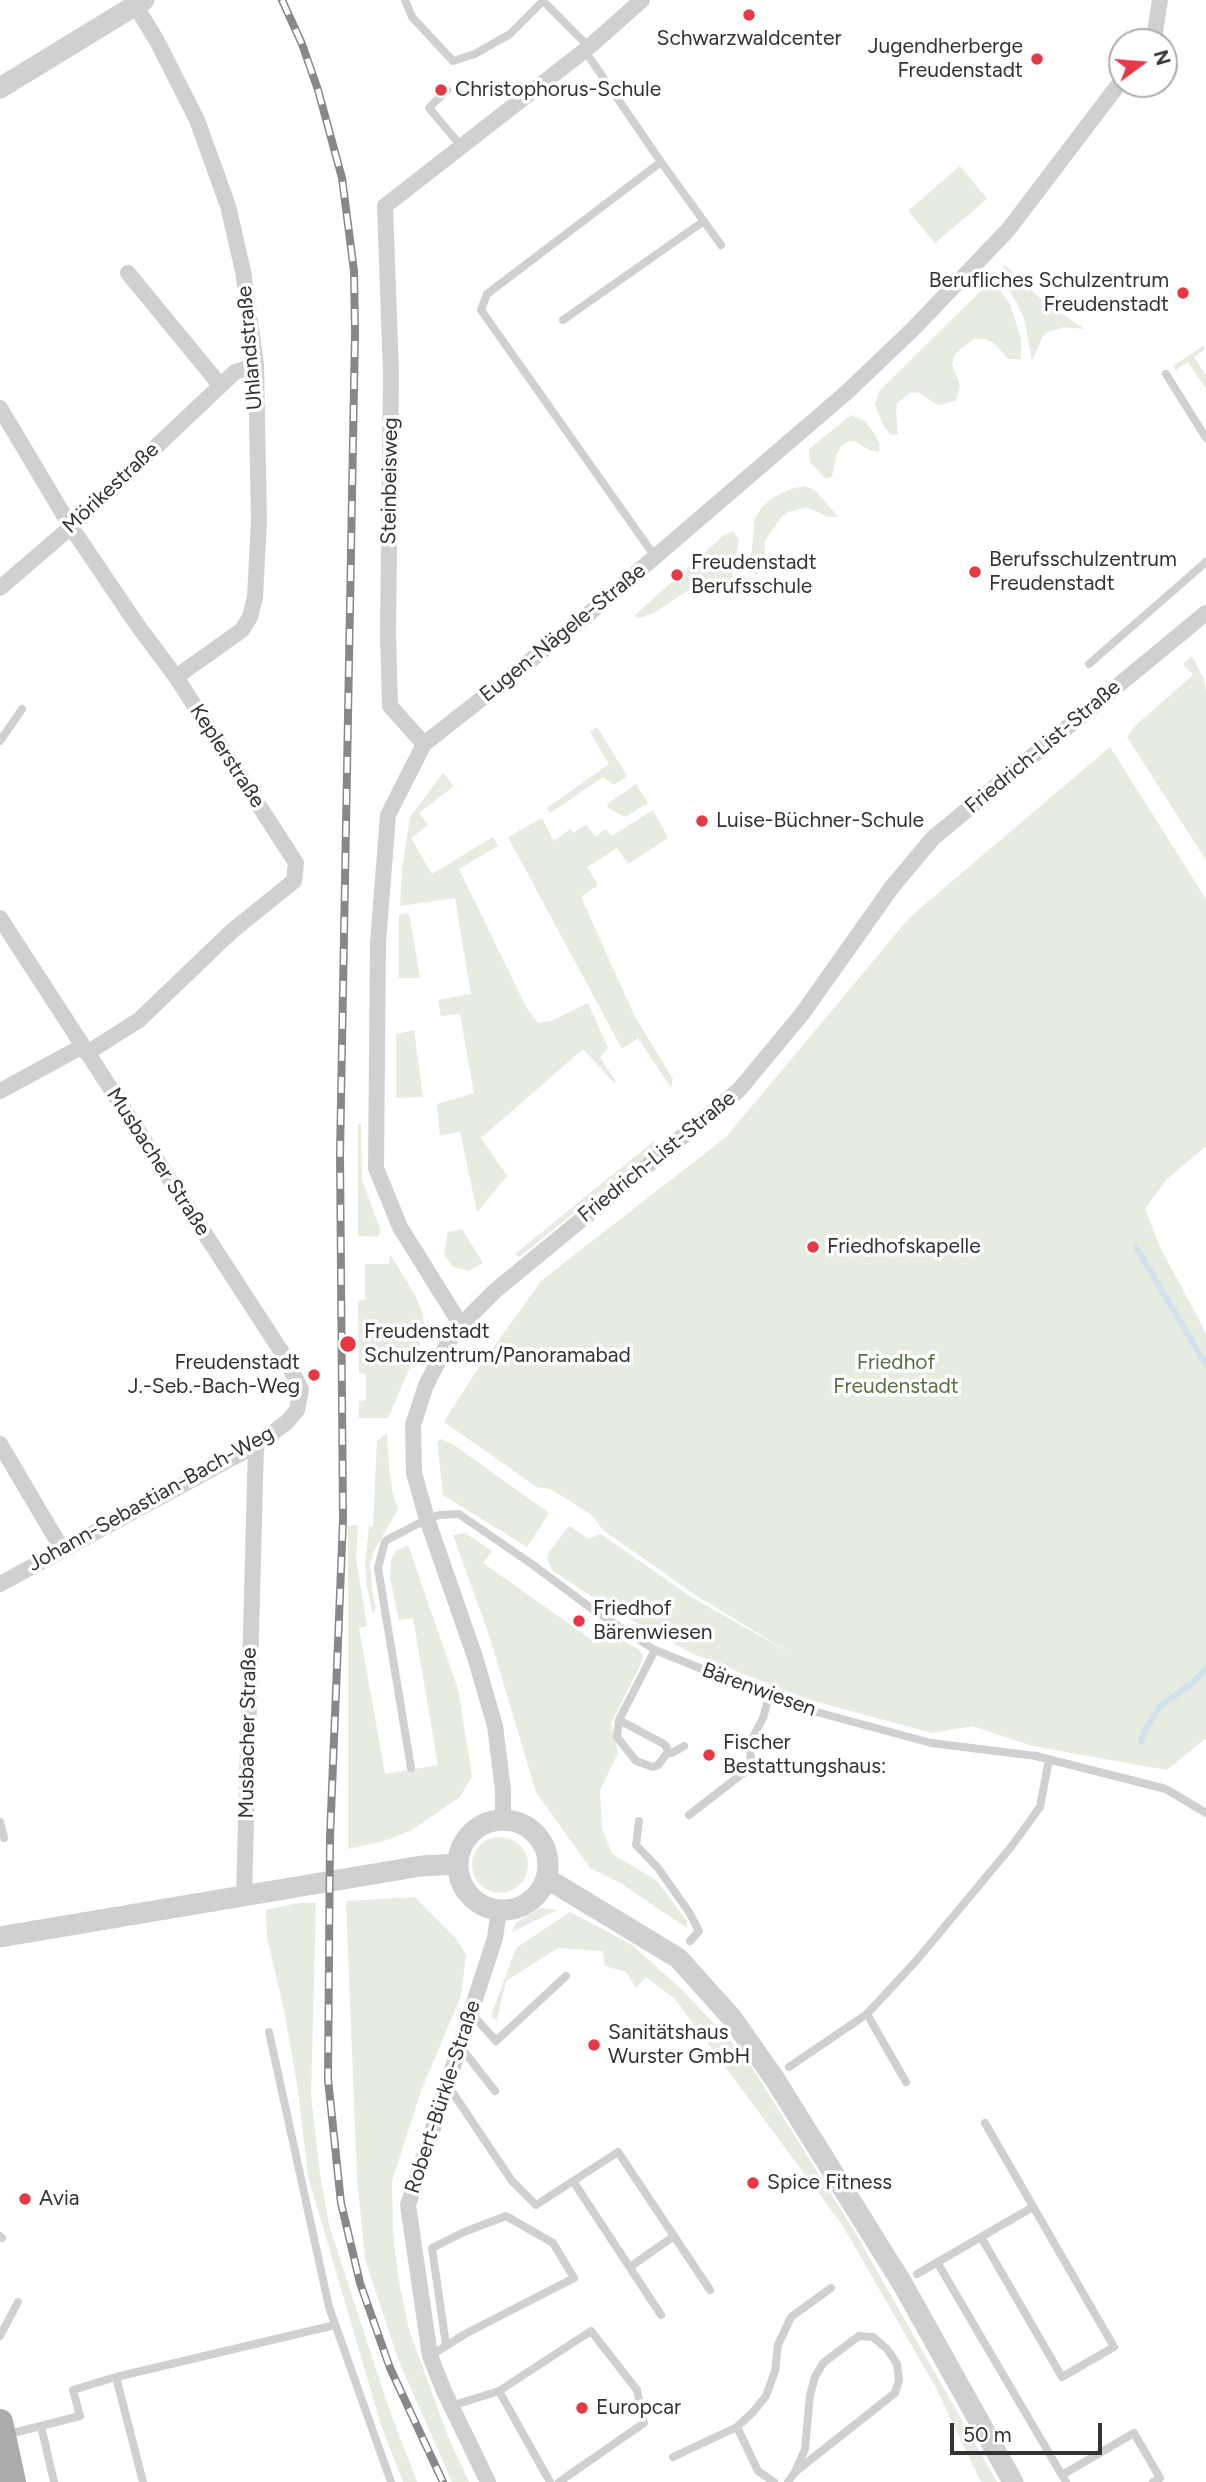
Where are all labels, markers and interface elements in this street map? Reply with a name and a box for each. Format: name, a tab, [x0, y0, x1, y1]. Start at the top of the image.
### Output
marker: Schwarzwaldcenter	[741, 7, 757, 23]
place label: Schwarzwaldcenter	[656, 26, 842, 52]
north arrow	[1108, 28, 1178, 98]
place label: Jugendherberge Freudenstadt	[868, 34, 1023, 84]
text: N	[1149, 47, 1175, 68]
marker: Jugendherberge Freudenstadt	[1029, 51, 1045, 67]
place label: Christophorus-Schule	[455, 77, 661, 103]
marker: Christophorus-Schule	[433, 82, 449, 98]
place label: Berufliches Schulzentrum Freudenstadt	[929, 268, 1169, 318]
street label: Uhlandstraße	[232, 285, 268, 411]
marker: Berufliches Schulzentrum Freudenstadt	[1175, 285, 1191, 301]
street label: Steinbeisweg	[376, 417, 404, 545]
street label: Mörikestraße	[58, 437, 164, 539]
place label: Berufsschulzentrum Freudenstadt	[989, 547, 1177, 597]
place label: Freudenstadt Berufsschule	[691, 550, 817, 600]
street label: Eugen-Nägele-Straße	[475, 558, 651, 708]
marker: Berufsschulzentrum Freudenstadt	[967, 564, 983, 580]
marker: Freudenstadt Berufsschule	[669, 567, 685, 583]
street label: Friedrich-List-Straße	[960, 675, 1126, 819]
street label: Keplerstraße	[184, 699, 270, 813]
place label: Luise-Büchner-Schule	[716, 808, 924, 834]
marker: Luise-Büchner-Schule	[694, 813, 710, 829]
street label: Musbacher Straße	[101, 1083, 215, 1241]
street label: Friedrich-List-Straße	[573, 1086, 741, 1228]
place label: Friedhofskapelle	[827, 1234, 981, 1260]
marker: Friedhofskapelle	[805, 1239, 821, 1255]
place label: Freudenstadt Schulzentrum/Panoramabad	[364, 1319, 631, 1369]
marker: Freudenstadt Schulzentrum/Panoramabad	[338, 1334, 358, 1354]
place label: Freudenstadt J.-Seb.-Bach-Weg	[128, 1350, 300, 1400]
park label: Friedhof Freudenstadt	[833, 1350, 959, 1400]
marker: Freudenstadt J.-Seb.-Bach-Weg	[306, 1367, 322, 1383]
street label: Johann-Sebastian-Bach-Weg	[24, 1421, 278, 1577]
place label: Friedhof Bärenwiesen	[593, 1596, 712, 1646]
marker: Friedhof Bärenwiesen	[571, 1613, 587, 1629]
street label: Musbacher Straße	[234, 1647, 262, 1819]
street label: Bärenwiesen	[699, 1658, 819, 1722]
place label: Fischer Bestattungshaus:	[723, 1730, 886, 1780]
marker: Fischer Bestattungshaus:	[701, 1747, 717, 1763]
street label: Robert-Bürkle-Straße	[400, 1997, 486, 2197]
place label: Sanitätshaus Wurster GmbH	[608, 2020, 750, 2070]
marker: Sanitätshaus Wurster GmbH	[586, 2037, 602, 2053]
place label: Spice Fitness	[767, 2170, 892, 2196]
marker: Spice Fitness	[745, 2175, 761, 2191]
place label: Avia	[39, 2186, 79, 2212]
marker: Avia	[17, 2191, 33, 2207]
place label: Europcar	[596, 2395, 681, 2421]
marker: Europcar	[574, 2400, 590, 2416]
scale bar	[954, 2408, 1106, 2452]
text: 50 m	[963, 2422, 1012, 2447]

